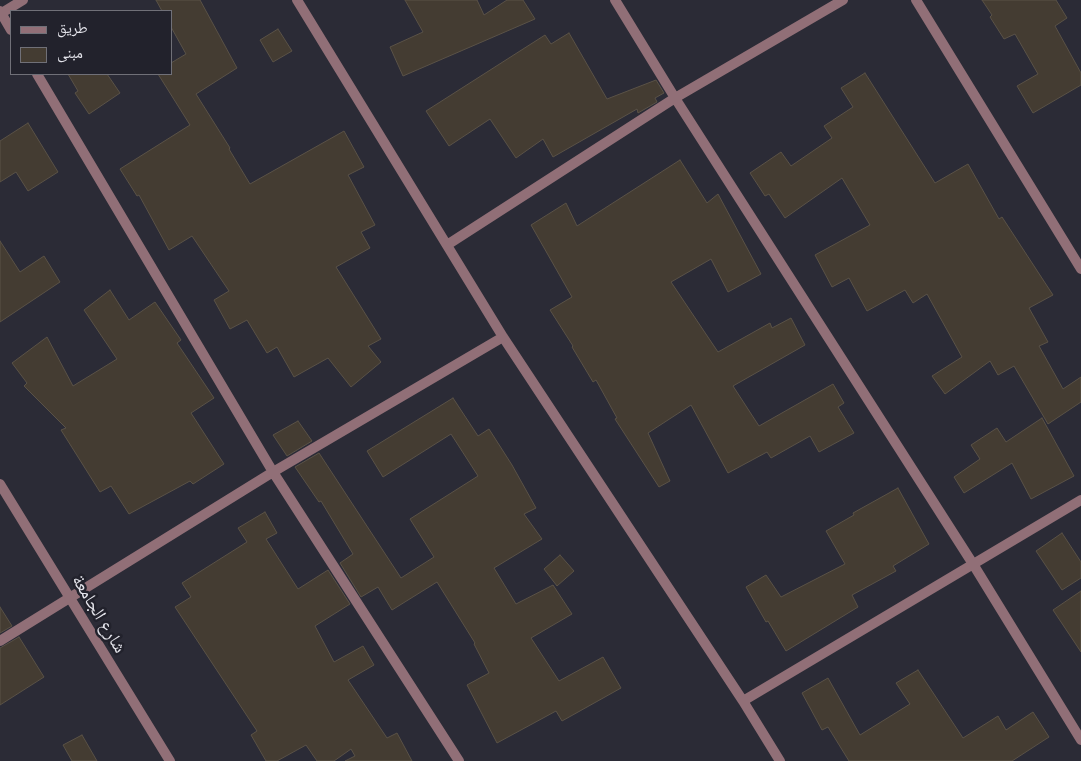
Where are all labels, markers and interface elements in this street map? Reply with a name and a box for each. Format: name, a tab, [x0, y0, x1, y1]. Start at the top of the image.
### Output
legend	[10, 10, 172, 75]
text: طريق	[57, 18, 88, 37]
text: مبنى	[57, 43, 83, 62]
street label: شارع الجامعة	[67, 571, 131, 657]

